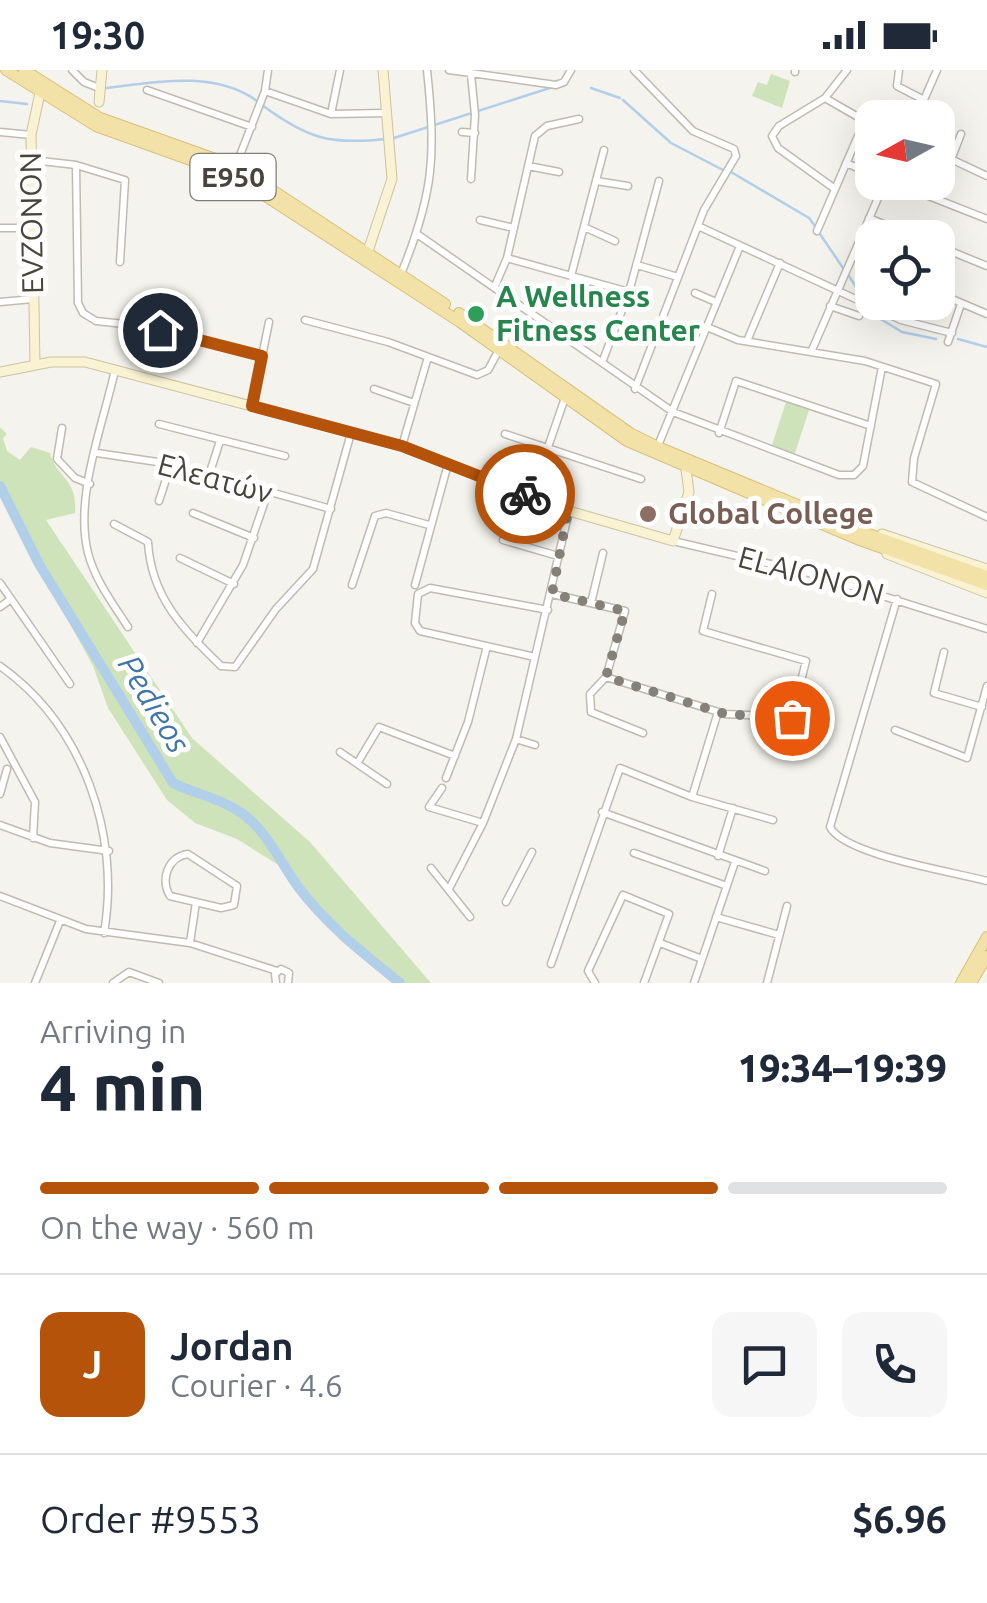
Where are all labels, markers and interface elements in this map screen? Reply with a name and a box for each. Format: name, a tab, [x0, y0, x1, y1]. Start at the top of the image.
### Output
text: 19:30	[50, 14, 145, 56]
north arrow	[855, 100, 955, 200]
map controls	[855, 100, 955, 320]
street label: EVZONON	[13, 152, 49, 294]
road number: E950	[190, 154, 276, 200]
button: locate	[855, 220, 955, 320]
place label: A Wellness Fitness Center	[496, 279, 701, 347]
pin	[118, 288, 203, 373]
icon: home	[133, 303, 188, 358]
marker: A Wellness Fitness Center	[465, 303, 487, 325]
courier	[475, 444, 575, 544]
street label: Ελεατών	[154, 446, 276, 510]
icon: bike	[498, 467, 553, 522]
place label: Global College	[668, 496, 874, 530]
marker: Global College	[637, 503, 659, 525]
street label: ELAIONON	[735, 539, 888, 611]
water label: Pedieos	[112, 648, 198, 759]
pin	[750, 676, 835, 761]
icon: bag	[765, 691, 820, 746]
text: Arriving in	[40, 1013, 186, 1049]
text: 19:34–19:39	[738, 1047, 947, 1089]
text: 4 min	[40, 1050, 205, 1123]
text: On the way · 560 m	[40, 1209, 315, 1245]
button: chat	[712, 1312, 817, 1417]
button: phone	[842, 1312, 947, 1417]
text: Jordan	[170, 1325, 294, 1367]
text: J	[83, 1343, 102, 1385]
text: Courier · 4.6	[170, 1367, 343, 1403]
text: Order #9553	[40, 1498, 261, 1540]
text: $6.96	[852, 1498, 947, 1540]

